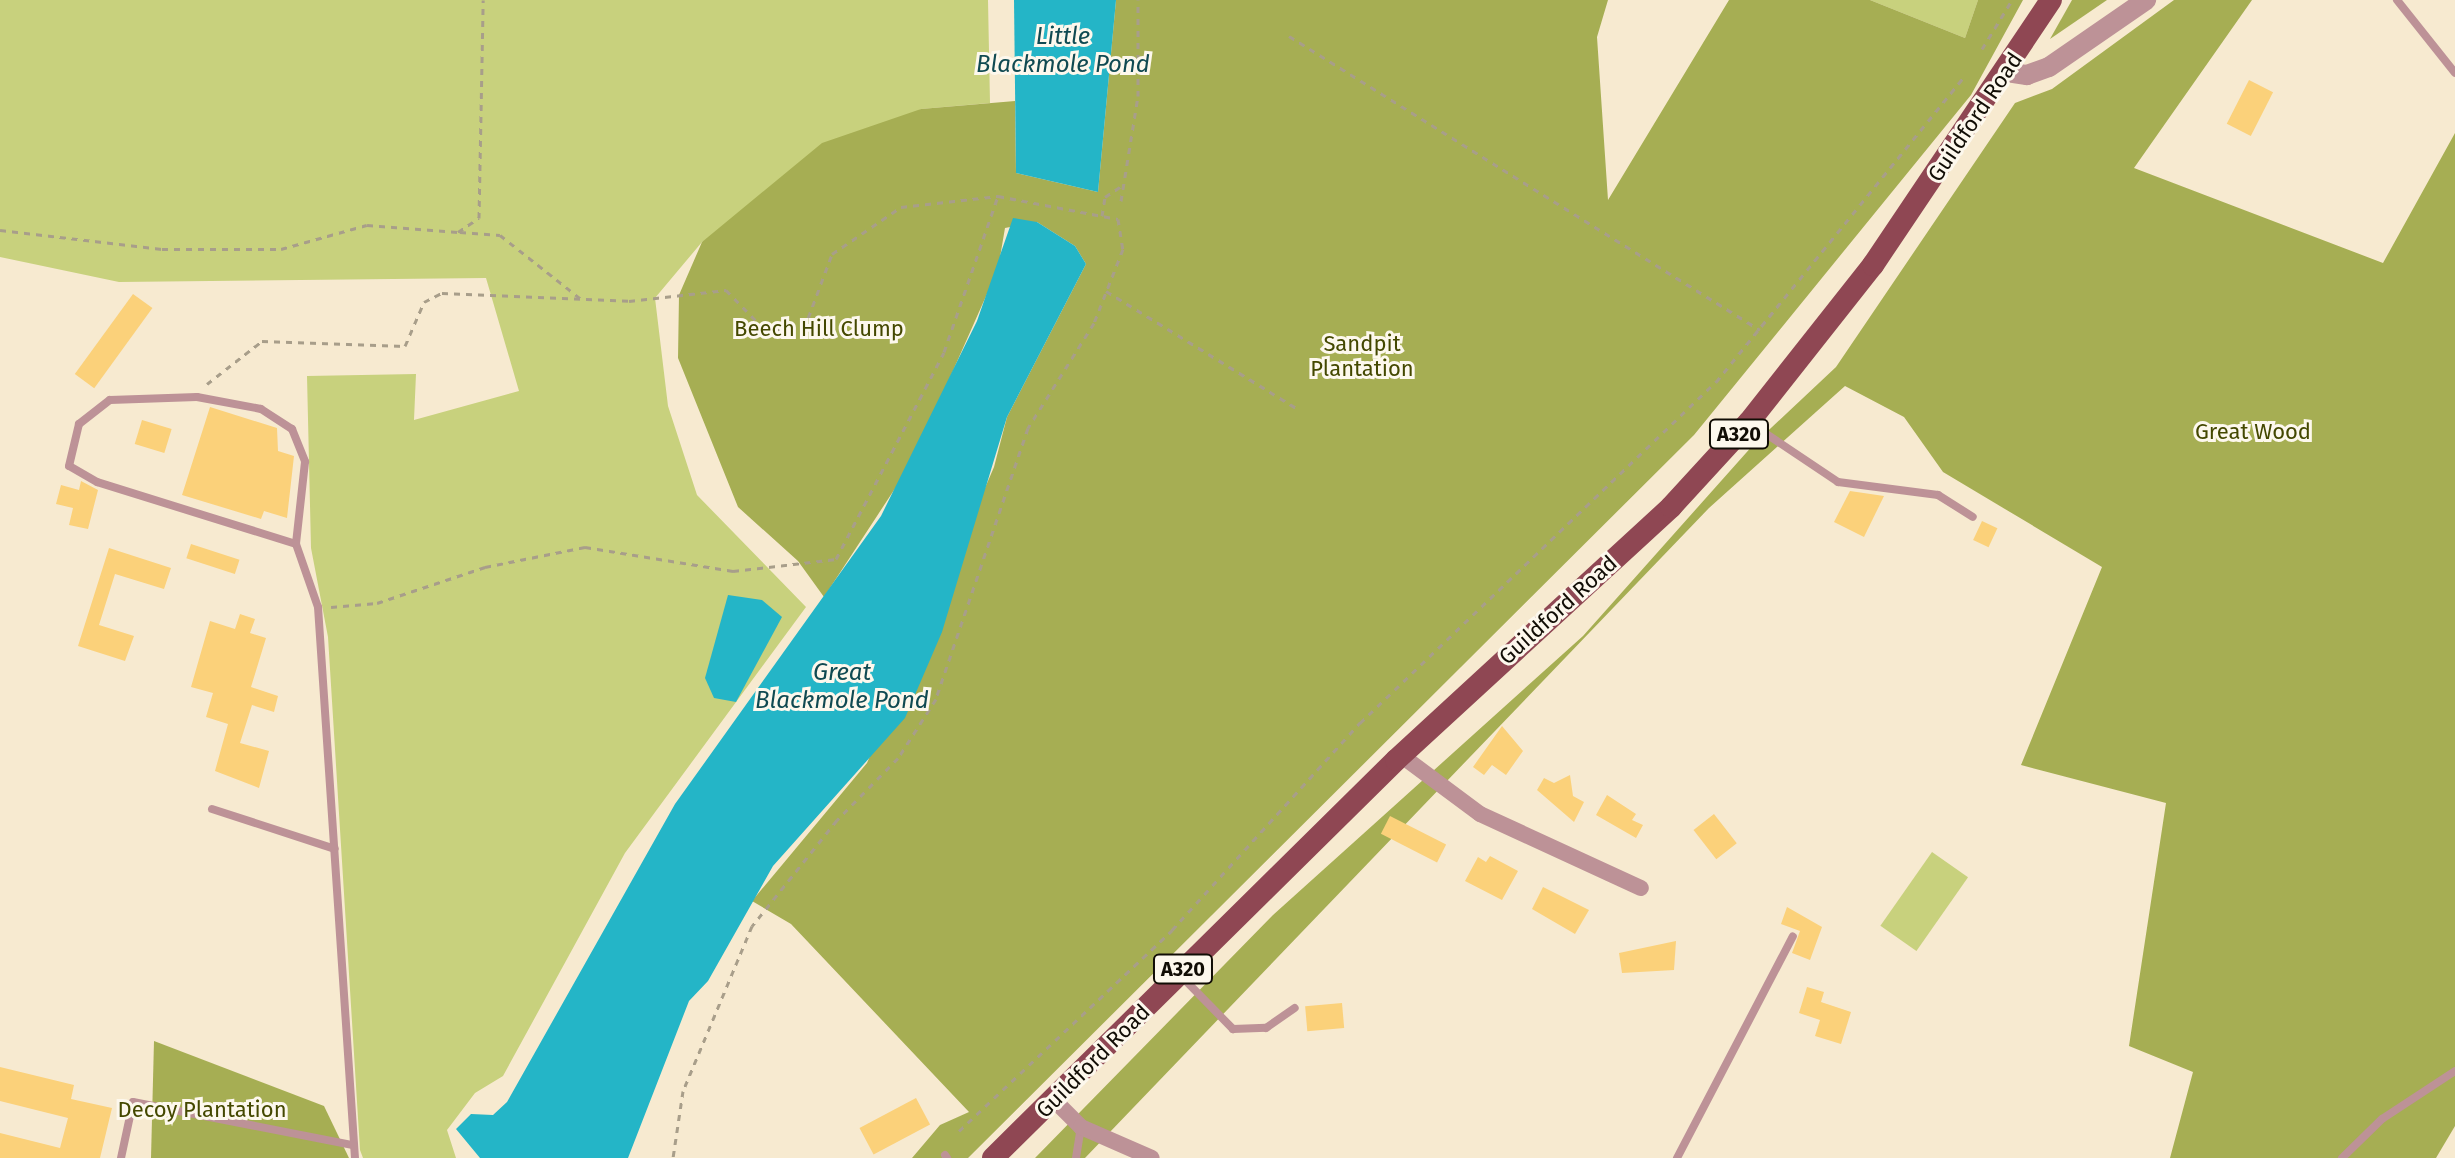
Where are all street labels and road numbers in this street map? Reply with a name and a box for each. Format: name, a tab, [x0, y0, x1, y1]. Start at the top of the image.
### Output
street label: Guildford Road	[1922, 47, 2028, 187]
road number: A320	[1707, 418, 1771, 450]
street label: Guildford Road	[1493, 550, 1623, 670]
road number: A320	[1151, 953, 1215, 985]
street label: Guildford Road	[1031, 999, 1155, 1123]

